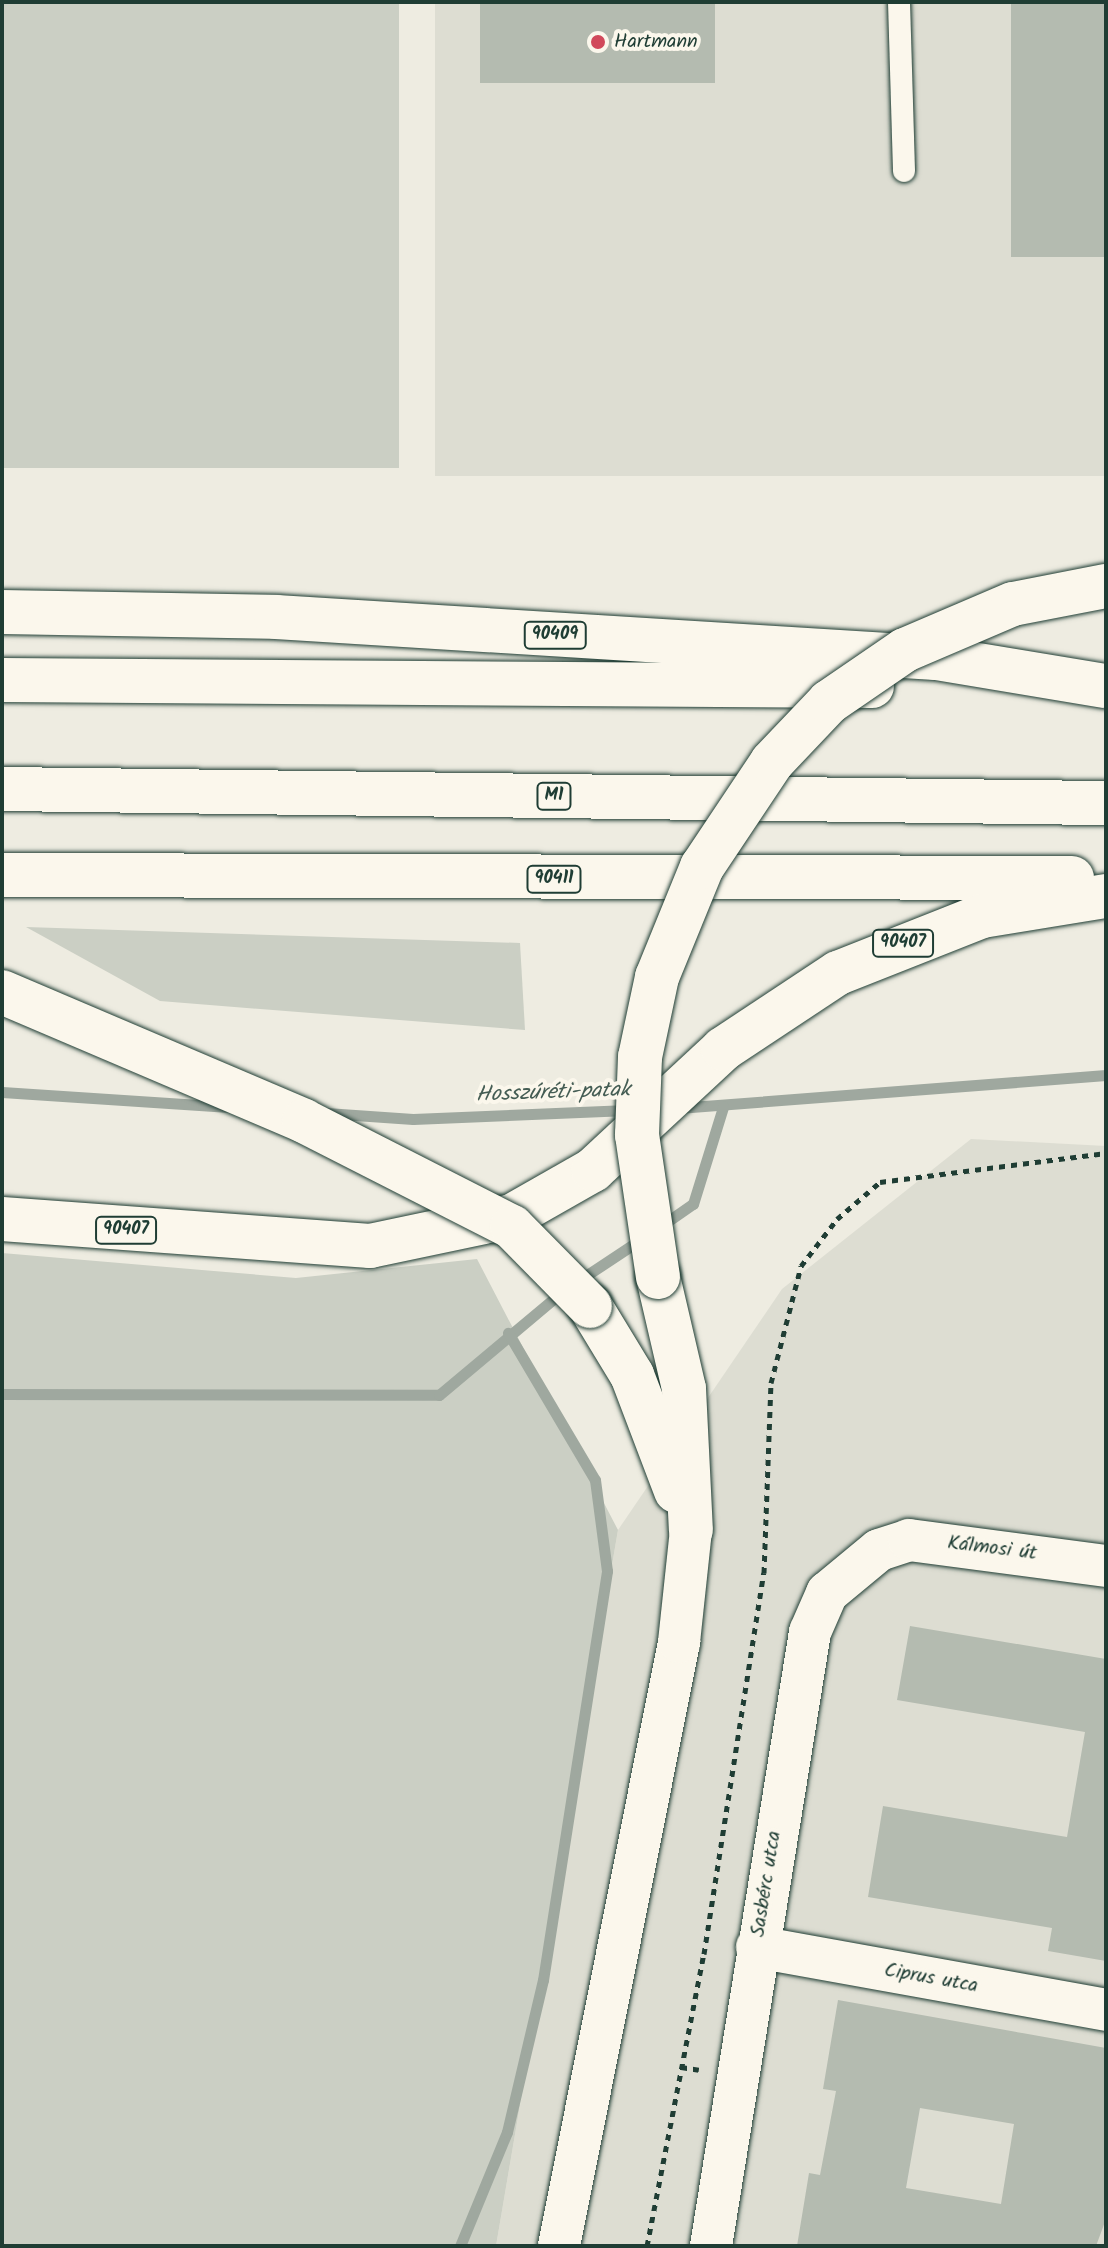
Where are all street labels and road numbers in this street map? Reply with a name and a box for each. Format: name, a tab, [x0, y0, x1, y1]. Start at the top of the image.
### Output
road number: 90409	[523, 621, 587, 649]
road number: M1	[536, 782, 572, 810]
road number: 90411	[526, 865, 582, 893]
road number: 90407	[871, 929, 935, 957]
road number: 90407	[94, 1216, 158, 1244]
street label: Kálmosi út	[946, 1532, 1038, 1566]
street label: Sasbérc utca	[747, 1829, 787, 1939]
street label: Ciprus utca	[882, 1959, 980, 1999]

